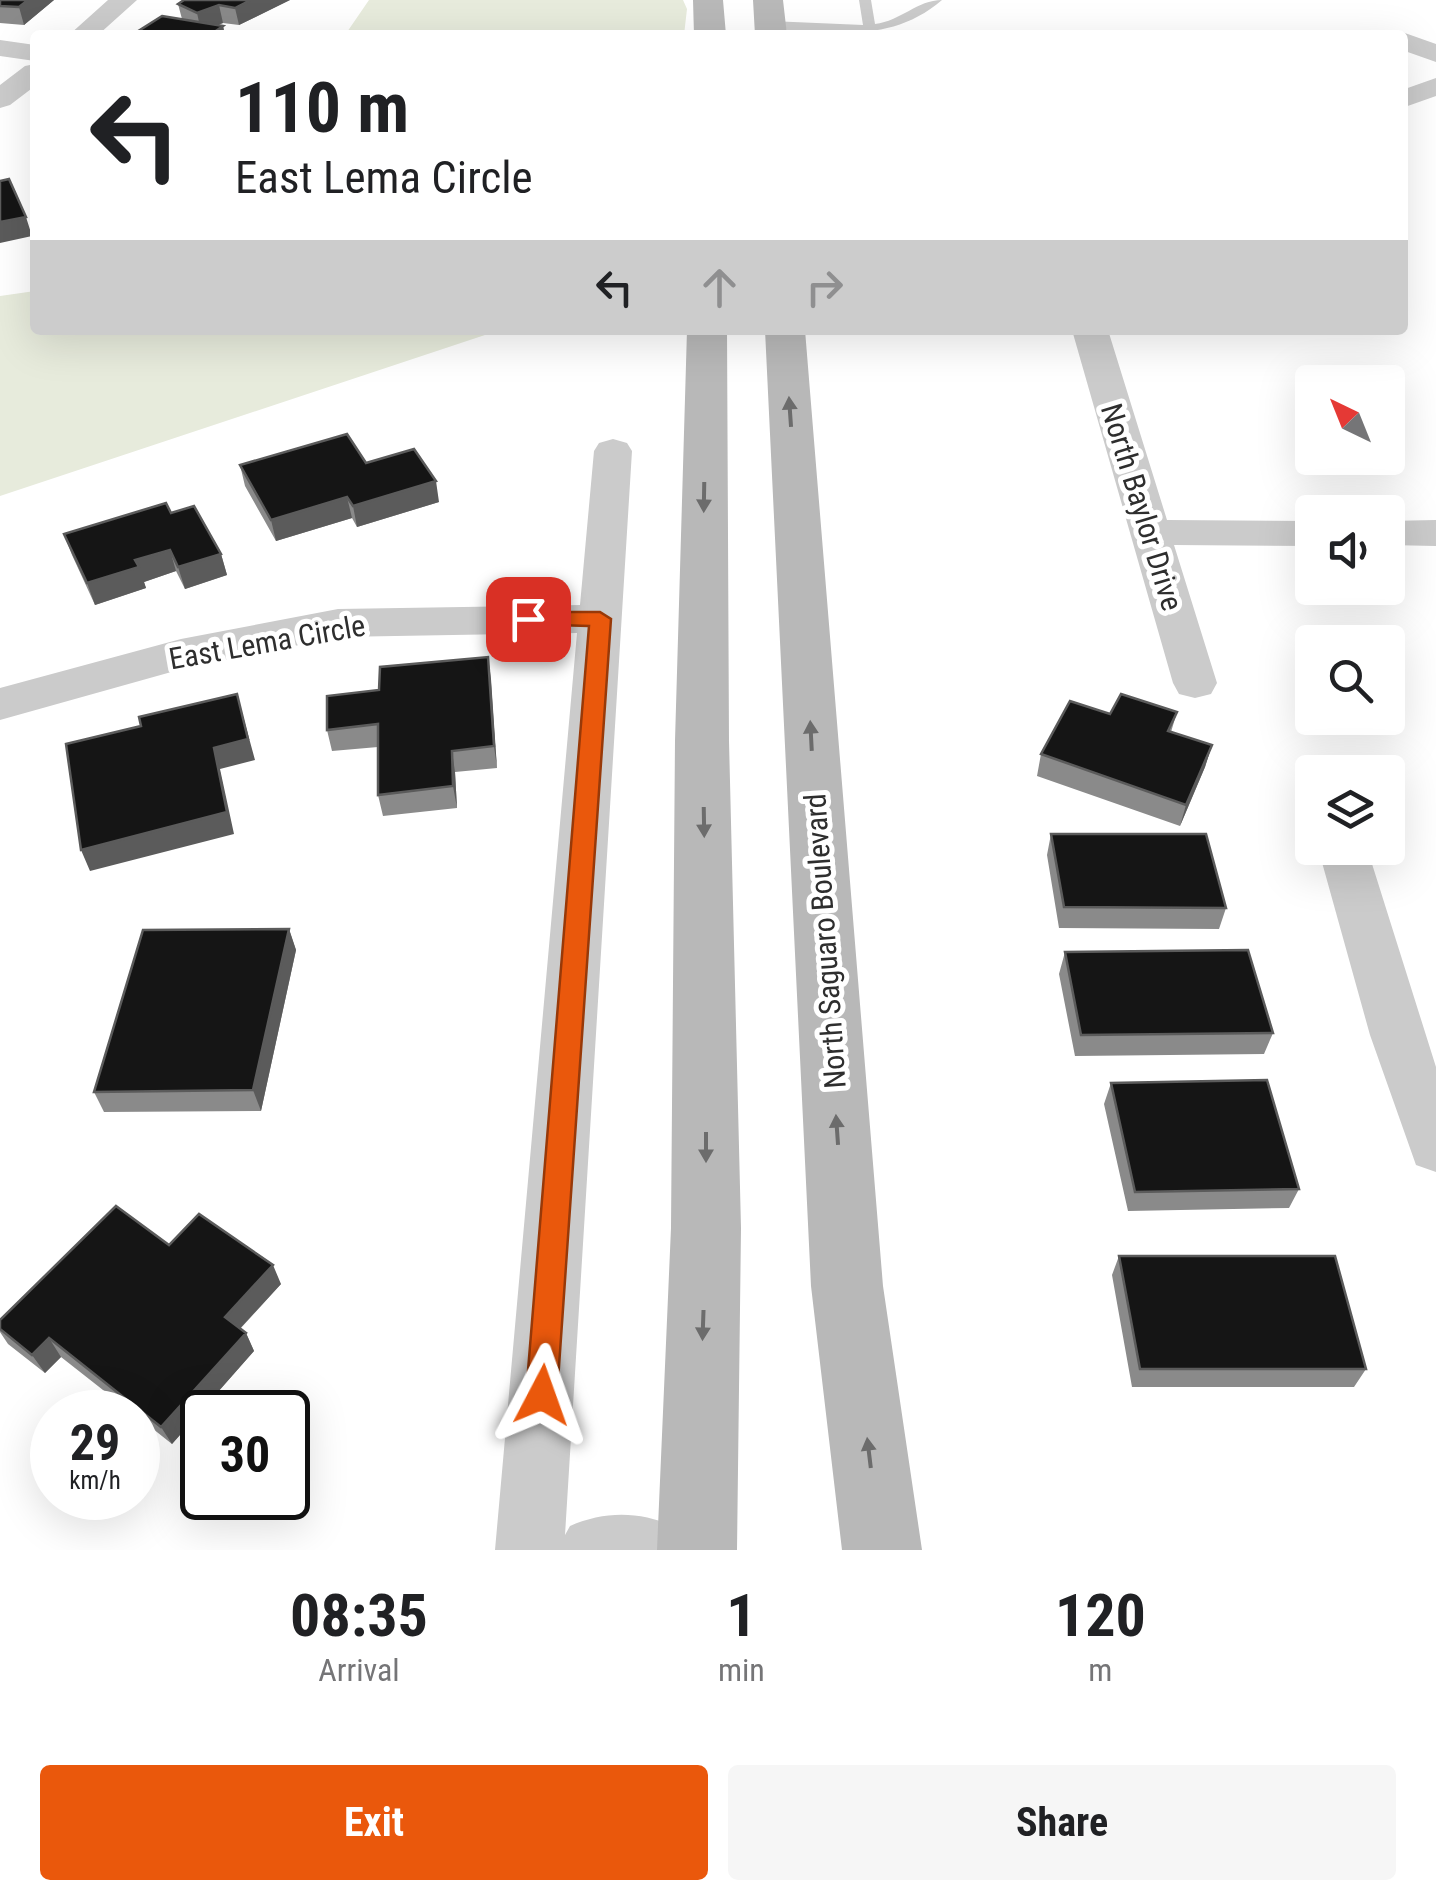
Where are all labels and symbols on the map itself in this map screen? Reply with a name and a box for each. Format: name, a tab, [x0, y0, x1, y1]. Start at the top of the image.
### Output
north arrow	[1295, 365, 1405, 475]
one-way arrow	[782, 395, 798, 427]
street label: North Baylor Drive	[1094, 399, 1190, 615]
one-way arrow	[696, 482, 712, 514]
pin	[486, 577, 571, 662]
street label: East Lema Circle	[166, 608, 368, 676]
one-way arrow	[803, 719, 819, 751]
street label: North Saguaro Boulevard	[797, 792, 853, 1090]
one-way arrow	[696, 807, 712, 839]
one-way arrow	[829, 1114, 845, 1146]
one-way arrow	[698, 1132, 714, 1164]
one-way arrow	[695, 1310, 711, 1342]
position arrow	[490, 1343, 594, 1447]
speed limit sign: 30	[180, 1390, 310, 1520]
one-way arrow	[861, 1437, 877, 1469]

